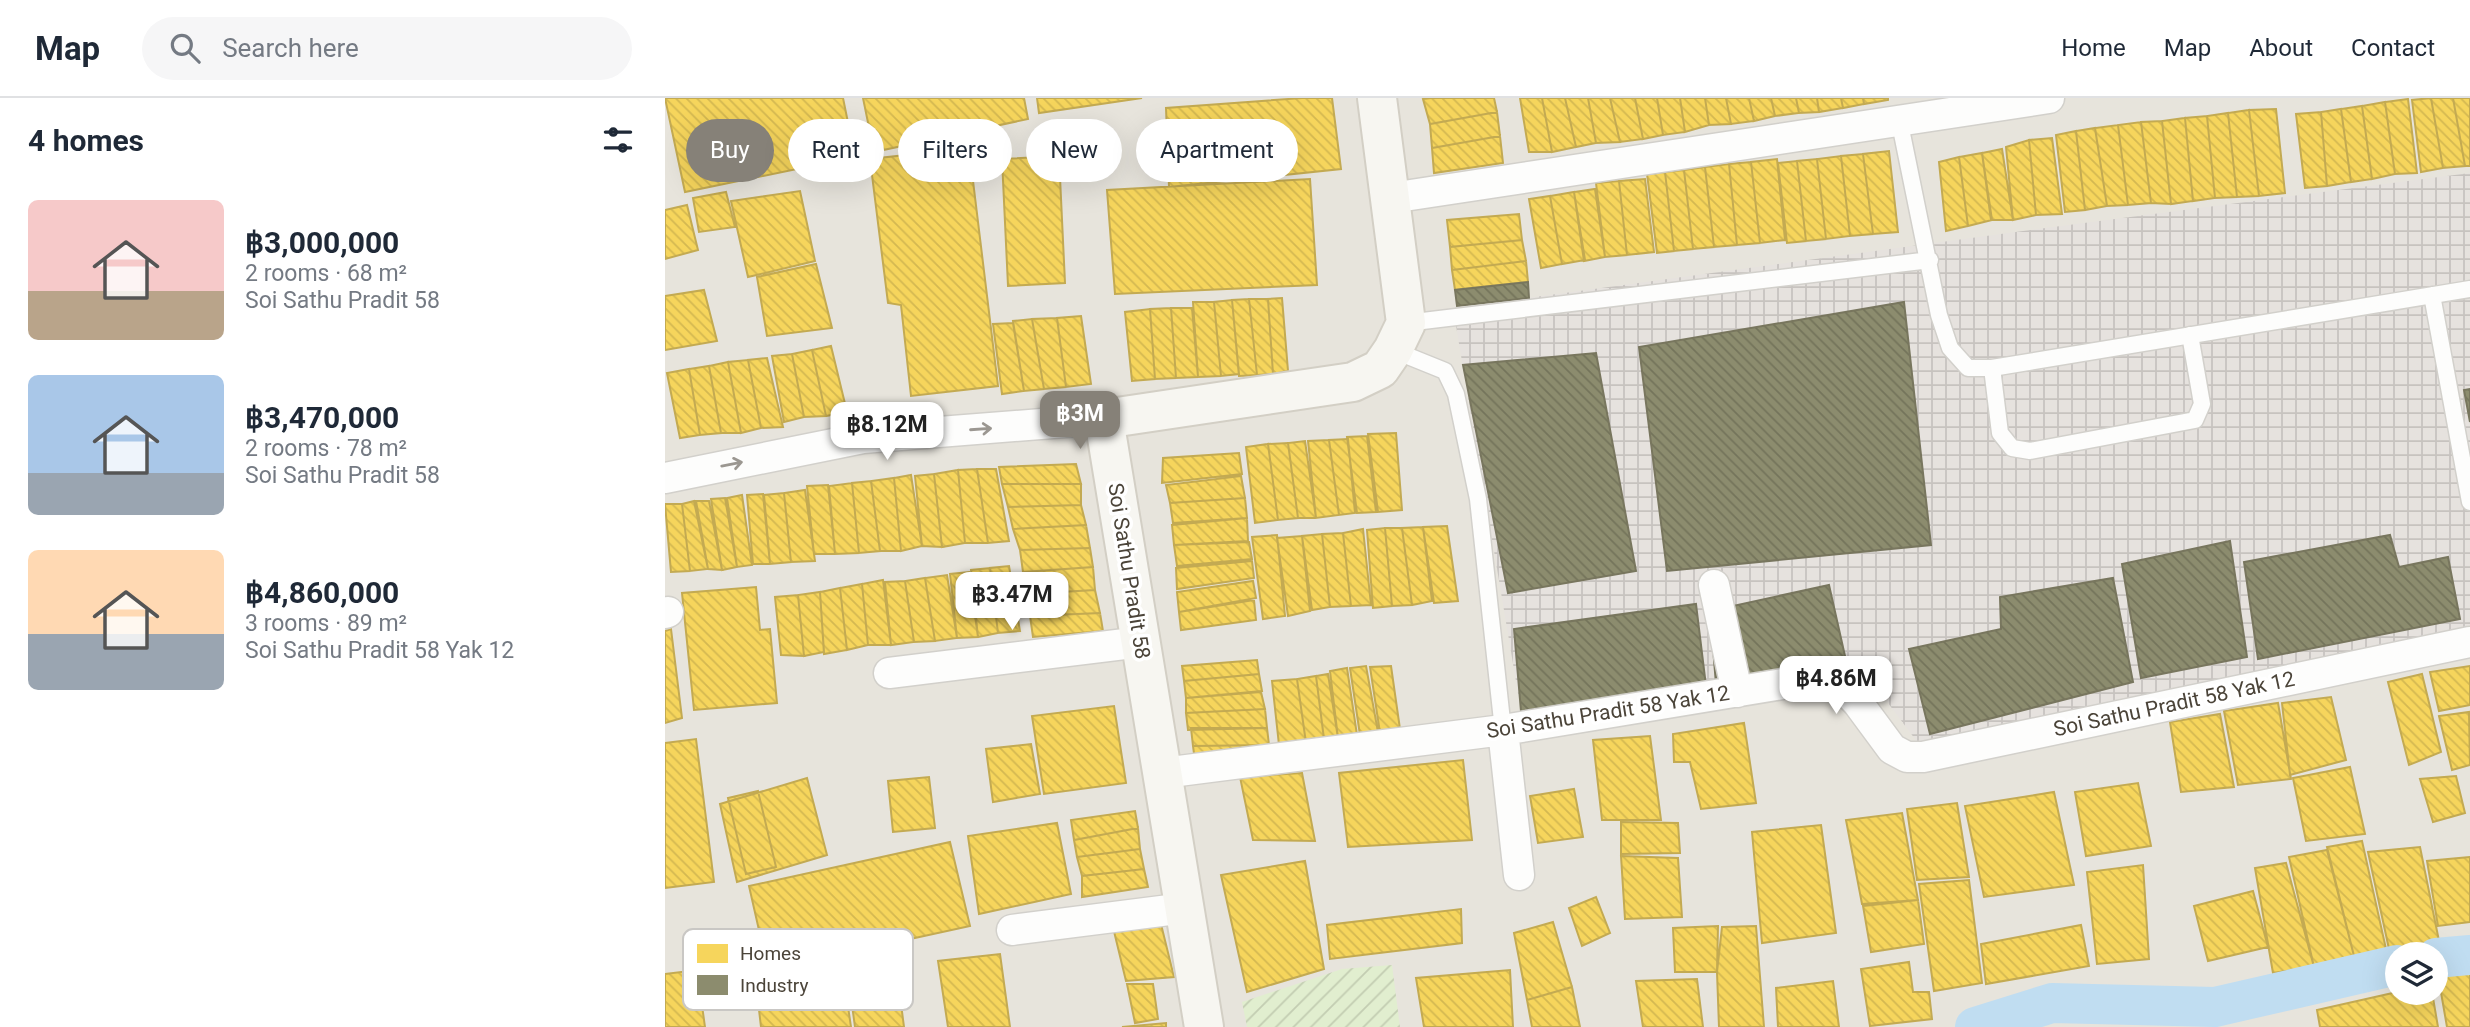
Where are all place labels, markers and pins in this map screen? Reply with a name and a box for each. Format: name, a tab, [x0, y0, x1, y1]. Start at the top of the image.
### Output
pin: ฿3M	[1046, 392, 1114, 451]
pin: ฿8.12M	[830, 402, 944, 462]
pin: ฿3.47M	[955, 573, 1069, 632]
pin: ฿4.86M	[1779, 656, 1893, 716]

